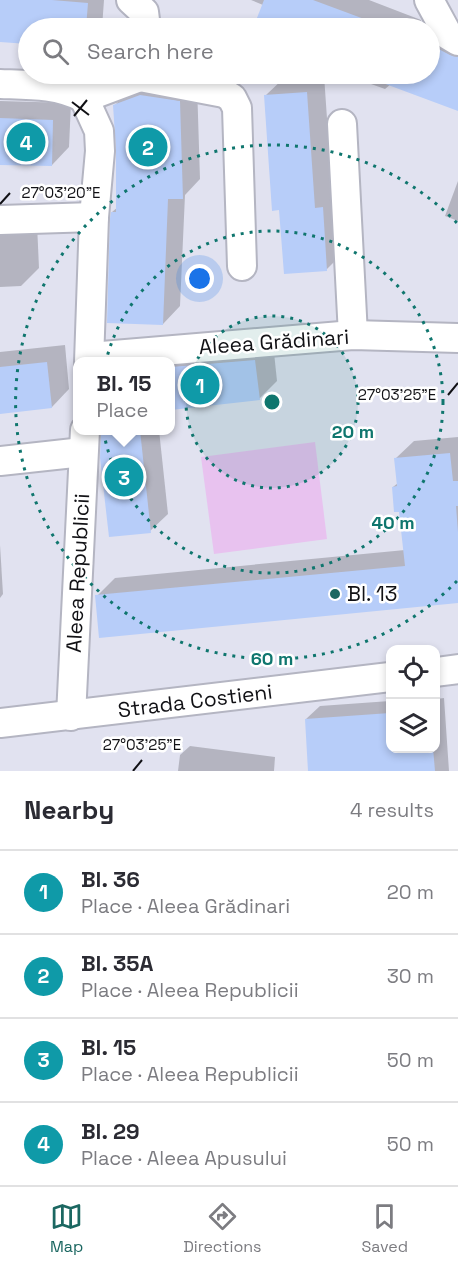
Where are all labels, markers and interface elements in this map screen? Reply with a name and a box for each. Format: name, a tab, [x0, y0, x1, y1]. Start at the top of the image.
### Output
search box	[18, 18, 440, 84]
icon: search	[39, 35, 72, 68]
text: Search here	[87, 37, 214, 65]
pin: 4	[6, 120, 46, 164]
pin: 2	[128, 124, 168, 170]
text: 27°03'20"E	[21, 183, 101, 202]
your location	[185, 264, 214, 293]
street label: Aleea Grădinari	[198, 323, 350, 360]
popup	[73, 357, 175, 435]
pin: 1	[180, 362, 220, 408]
text: Bl. 15	[96, 369, 152, 397]
text: 27°03'25"E	[358, 385, 436, 404]
centre of rings	[262, 392, 282, 412]
text: Place	[96, 397, 148, 423]
text: 20 m	[332, 420, 374, 443]
pin: 3	[104, 454, 144, 500]
street label: Aleea Republicii	[60, 493, 95, 653]
text: 40 m	[371, 511, 415, 534]
place label: Bl. 13	[347, 580, 398, 607]
marker: Bl. 13	[328, 587, 342, 601]
map controls	[386, 645, 440, 753]
button: locate	[386, 645, 440, 699]
text: 60 m	[251, 647, 293, 670]
street label: Strada Costieni	[116, 678, 274, 723]
button: layers	[386, 699, 440, 753]
text: 27°03'25"E	[103, 735, 181, 754]
text: Nearby	[24, 793, 114, 827]
text: 4 results	[350, 797, 434, 823]
text: Bl. 36	[81, 865, 140, 893]
text: 1	[39, 879, 48, 905]
text: 20 m	[387, 879, 434, 905]
text: Place · Aleea Grădinari	[81, 893, 290, 919]
text: Bl. 35A	[81, 949, 153, 977]
text: 2	[38, 963, 49, 989]
text: 30 m	[387, 963, 434, 989]
text: Place · Aleea Republicii	[81, 977, 299, 1003]
text: Bl. 15	[81, 1033, 136, 1061]
text: 3	[37, 1047, 50, 1073]
text: 50 m	[387, 1047, 434, 1073]
text: Place · Aleea Republicii	[81, 1061, 299, 1087]
text: Bl. 29	[81, 1117, 140, 1145]
text: 4	[37, 1131, 50, 1157]
text: 50 m	[387, 1131, 434, 1157]
text: Place · Aleea Apusului	[81, 1145, 287, 1171]
tab: Map	[50, 1200, 83, 1257]
tab: Directions	[183, 1200, 262, 1257]
tab: Saved	[361, 1200, 408, 1257]

